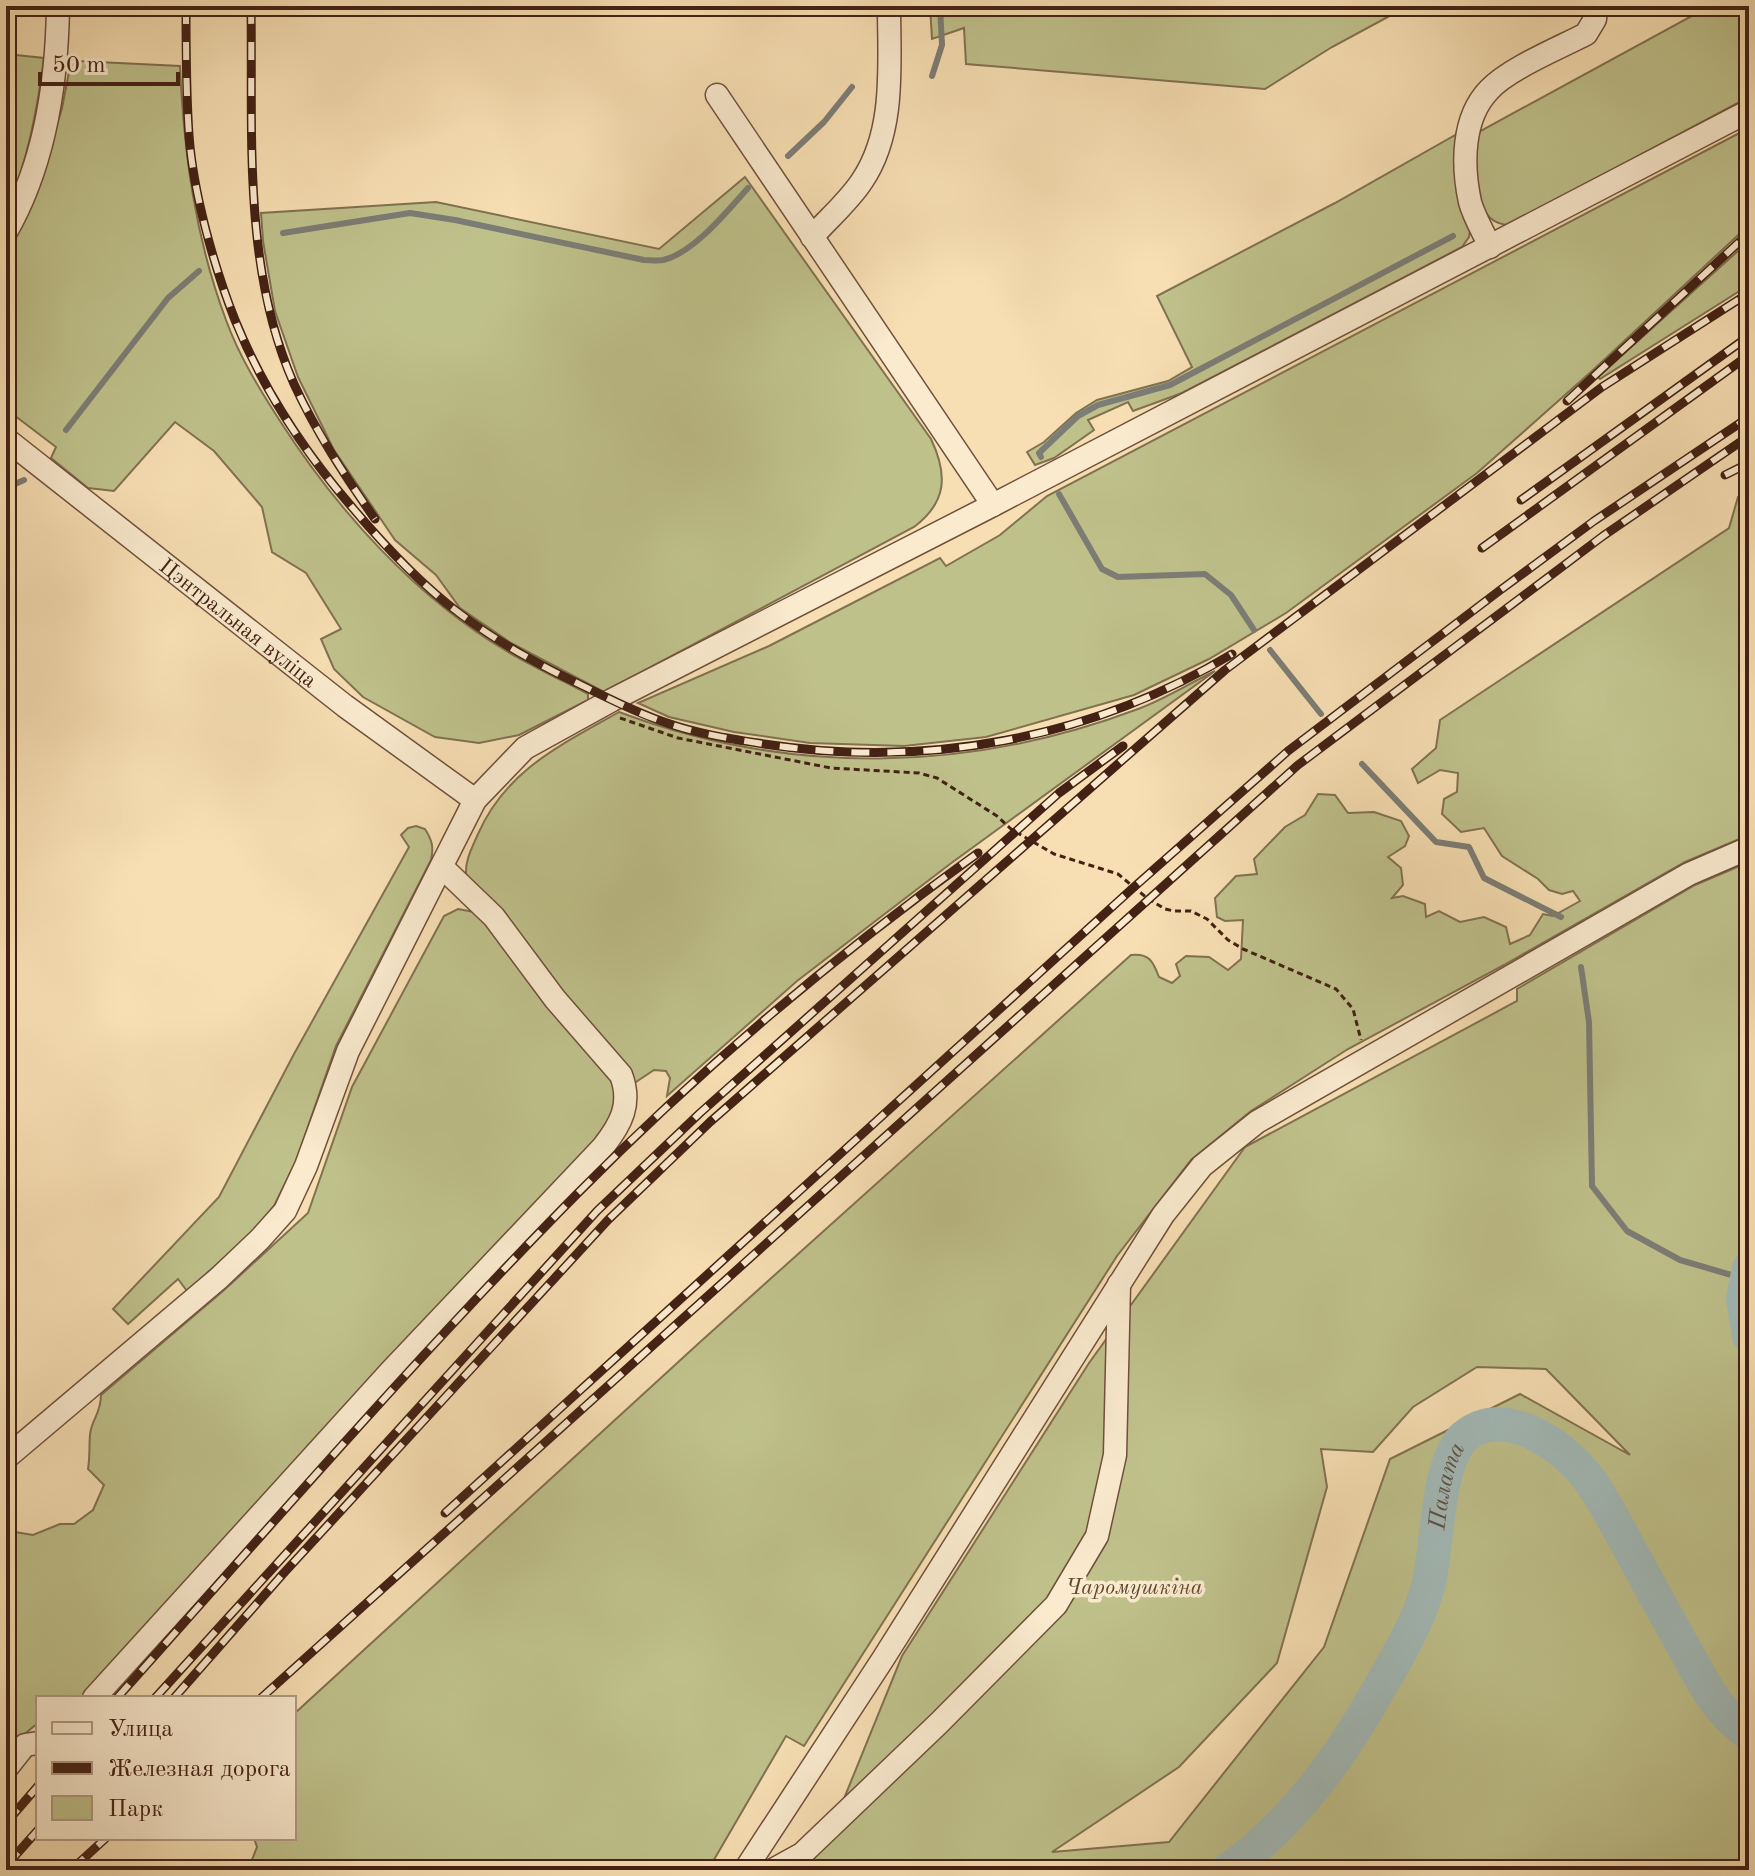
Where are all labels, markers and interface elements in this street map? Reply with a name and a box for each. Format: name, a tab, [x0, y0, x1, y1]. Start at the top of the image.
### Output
scale bar	[40, 36, 178, 86]
text: 50 m	[52, 54, 106, 78]
street label: Цэнтральная вуліца	[154, 555, 320, 692]
water label: Палата	[1426, 1438, 1470, 1532]
park label: Чаромушкіна	[1065, 1577, 1203, 1599]
legend	[36, 1696, 296, 1840]
text: Улица	[108, 1718, 173, 1742]
text: Железная дорога	[108, 1758, 291, 1782]
text: Парк	[108, 1798, 163, 1822]

